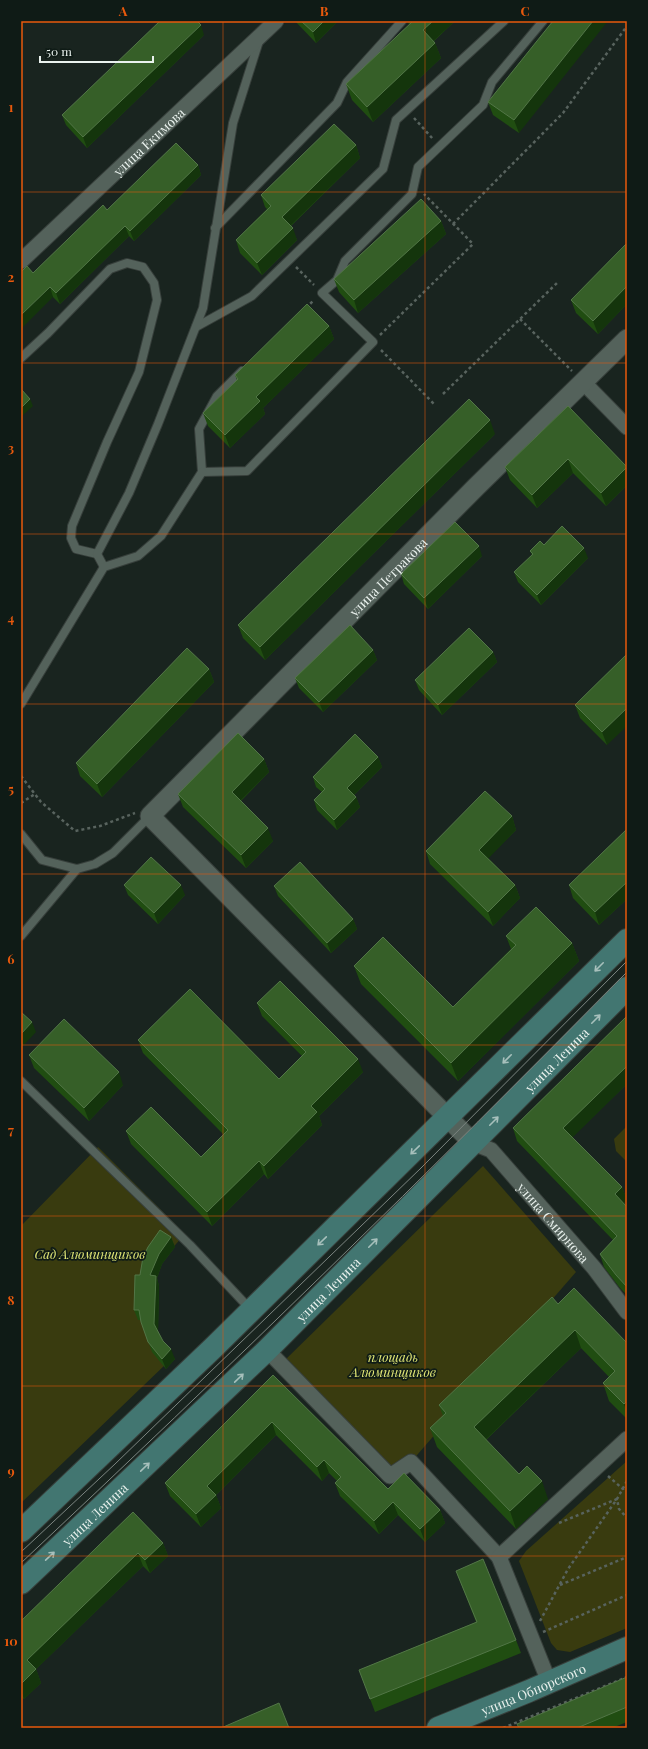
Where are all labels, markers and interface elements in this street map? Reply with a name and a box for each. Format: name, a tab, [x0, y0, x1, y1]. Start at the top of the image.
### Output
text: A	[118, 2, 128, 19]
text: B	[320, 2, 329, 19]
text: C	[520, 2, 530, 19]
scale bar	[40, 38, 153, 64]
text: 50 m	[46, 43, 72, 59]
text: 1	[9, 98, 14, 115]
street label: улица Екимова	[108, 103, 188, 179]
text: 2	[8, 268, 15, 285]
text: 3	[8, 439, 14, 456]
street label: улица Петракова	[344, 533, 430, 620]
text: 4	[8, 609, 15, 626]
text: 5	[8, 780, 14, 797]
text: 6	[7, 950, 15, 967]
one-way arrow	[594, 962, 604, 972]
one-way arrow	[591, 1014, 601, 1024]
street label: улица Ленина	[520, 1023, 592, 1096]
one-way arrow	[502, 1054, 512, 1064]
one-way arrow	[489, 1116, 499, 1126]
text: 7	[8, 1121, 14, 1138]
one-way arrow	[410, 1145, 420, 1155]
street label: улица Смирнова	[514, 1178, 594, 1266]
one-way arrow	[317, 1236, 327, 1246]
one-way arrow	[368, 1238, 378, 1248]
park label: Сад Алюминщиков	[34, 1245, 146, 1262]
street label: улица Ленина	[291, 1253, 364, 1325]
text: 8	[7, 1291, 15, 1308]
park label: площадь Алюминщиков	[348, 1348, 437, 1380]
one-way arrow	[234, 1373, 244, 1383]
text: 9	[7, 1462, 15, 1479]
one-way arrow	[139, 1463, 149, 1472]
street label: улица Ленина	[57, 1478, 131, 1549]
one-way arrow	[44, 1552, 54, 1561]
text: 10	[4, 1632, 18, 1649]
street label: улица Обнорского	[477, 1659, 588, 1719]

